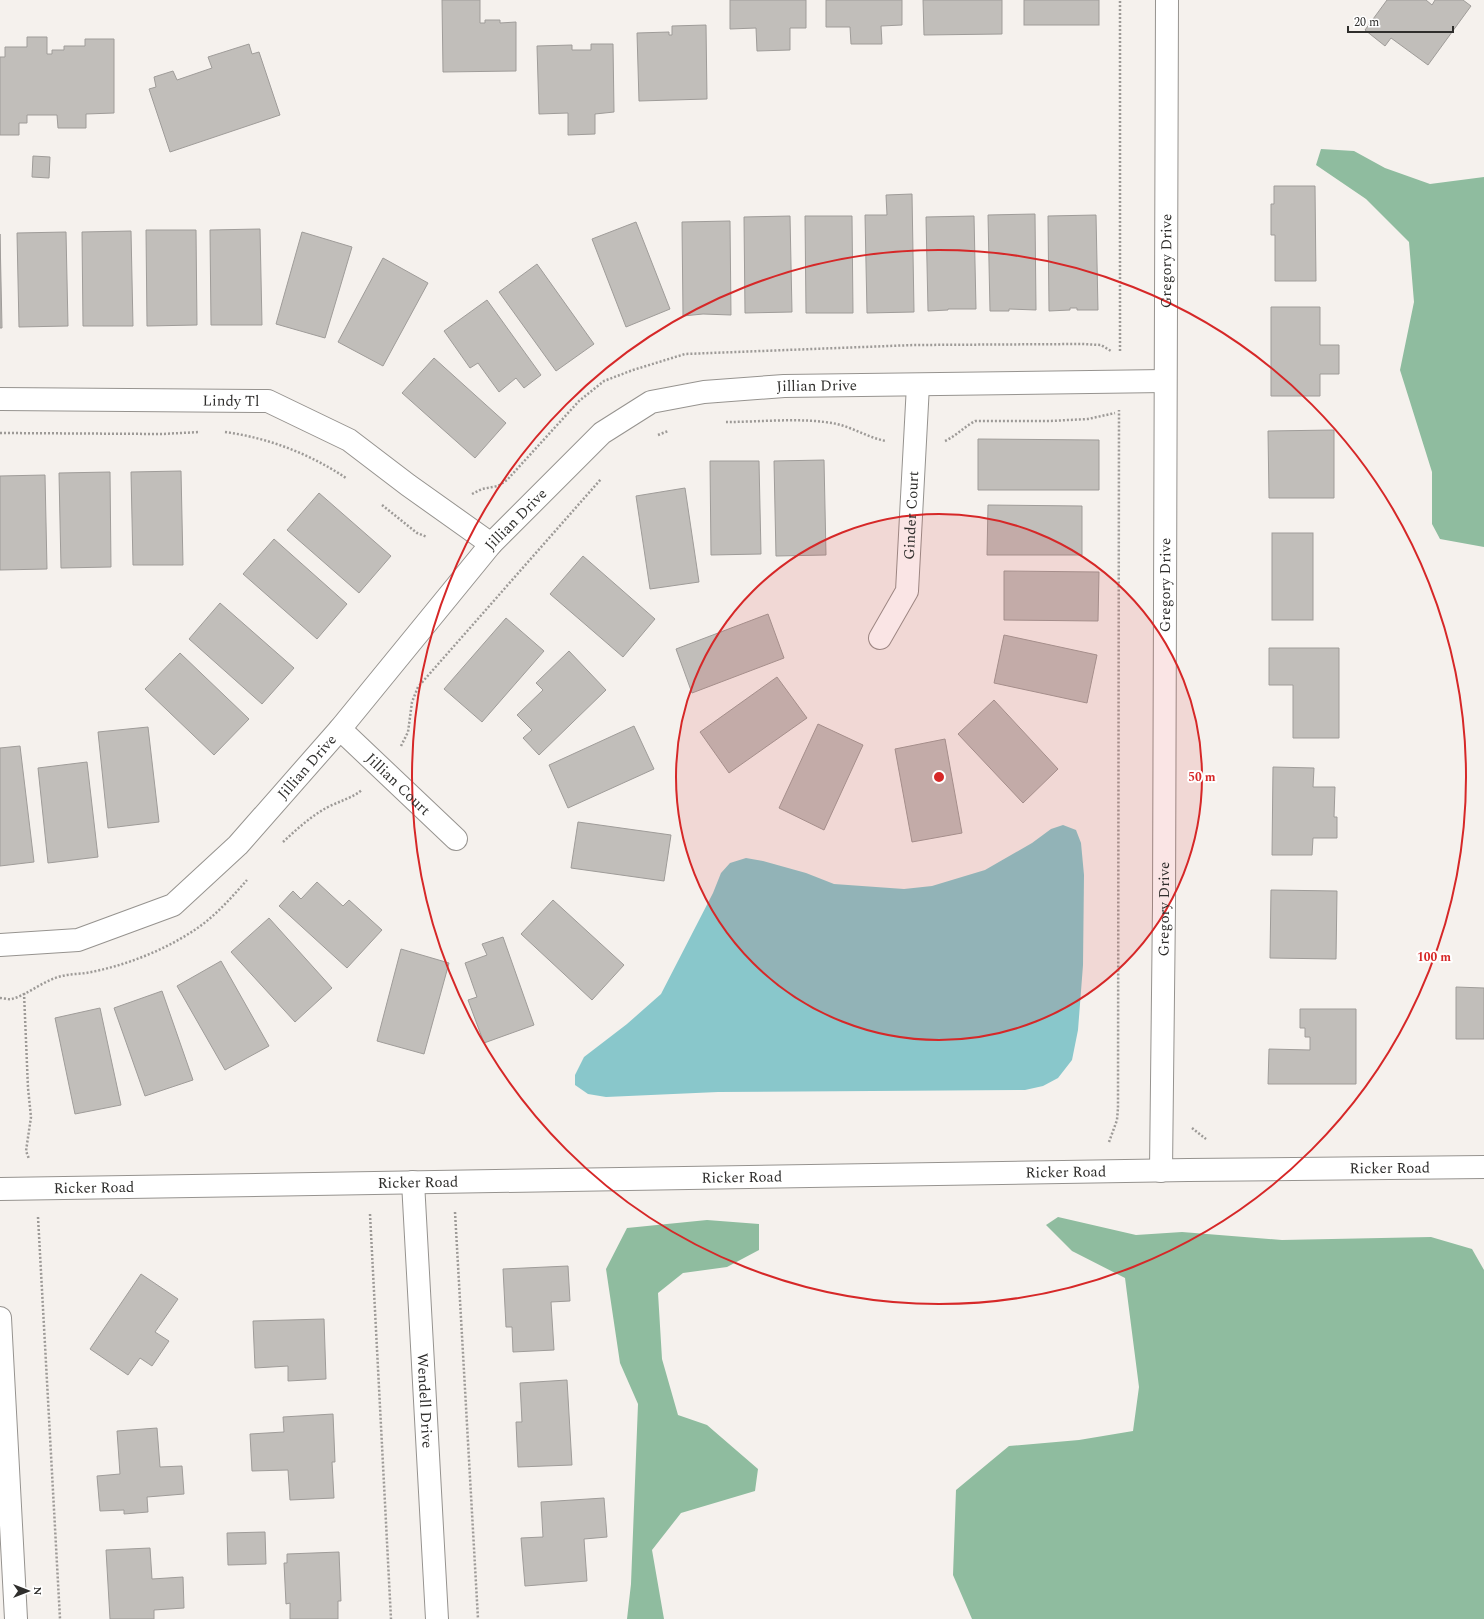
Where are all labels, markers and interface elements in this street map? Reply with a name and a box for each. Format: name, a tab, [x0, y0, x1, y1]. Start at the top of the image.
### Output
scale bar	[1348, 8, 1453, 34]
text: 20 m	[1354, 13, 1379, 32]
street label: Gregory Drive	[1155, 214, 1178, 308]
street label: Jillian Drive	[776, 374, 857, 399]
street label: Lindy Tl	[202, 390, 259, 413]
street label: Ginder Court	[898, 470, 925, 560]
street label: Jillian Drive	[479, 483, 553, 556]
street label: Gregory Drive	[1154, 538, 1177, 632]
street label: Jillian Drive	[272, 729, 342, 805]
street label: Jillian Court	[360, 748, 436, 821]
text: 50 m	[1188, 768, 1216, 787]
centre of rings	[932, 770, 946, 784]
street label: Gregory Drive	[1152, 862, 1176, 956]
text: 100 m	[1417, 948, 1451, 967]
street label: Ricker Road	[1349, 1157, 1430, 1180]
street label: Ricker Road	[1025, 1160, 1106, 1185]
street label: Ricker Road	[701, 1165, 782, 1190]
street label: Ricker Road	[377, 1171, 459, 1195]
street label: Ricker Road	[53, 1176, 135, 1200]
street label: Wendell Drive	[410, 1352, 439, 1449]
north arrow	[8, 1571, 48, 1611]
text: N	[29, 1587, 46, 1596]

